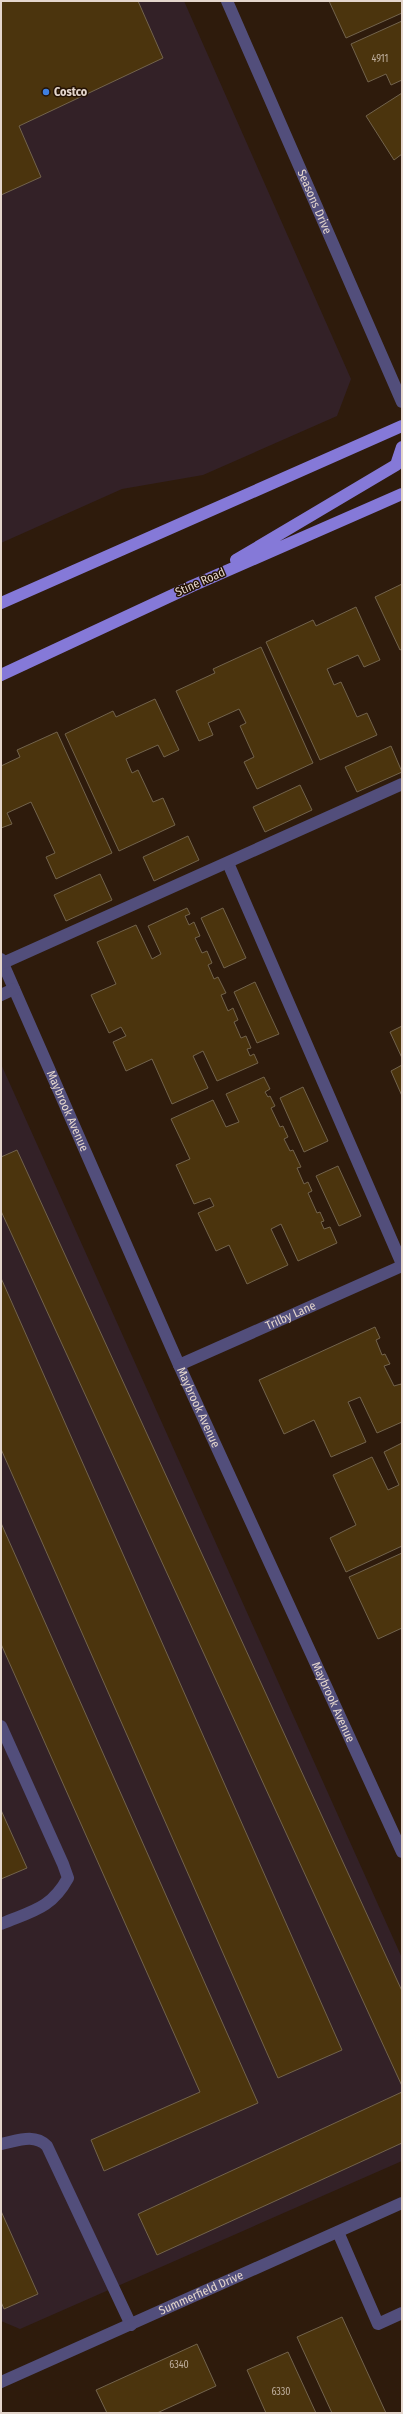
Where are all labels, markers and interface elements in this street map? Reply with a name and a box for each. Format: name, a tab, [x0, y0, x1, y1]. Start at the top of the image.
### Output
house number: 4911	[371, 53, 389, 65]
place label: Costco	[54, 85, 88, 99]
marker: Costco	[41, 87, 51, 97]
street label: Seasons Drive	[294, 167, 335, 236]
street label: Stine Road	[173, 565, 227, 599]
street label: Maybrook Avenue	[44, 1068, 92, 1154]
street label: Trilby Lane	[263, 1298, 318, 1333]
street label: Maybrook Avenue	[174, 1365, 223, 1450]
street label: Maybrook Avenue	[309, 1660, 358, 1745]
street label: Summerfield Drive	[157, 2268, 245, 2318]
house number: 6340	[169, 2359, 189, 2371]
house number: 6330	[271, 2386, 291, 2398]

